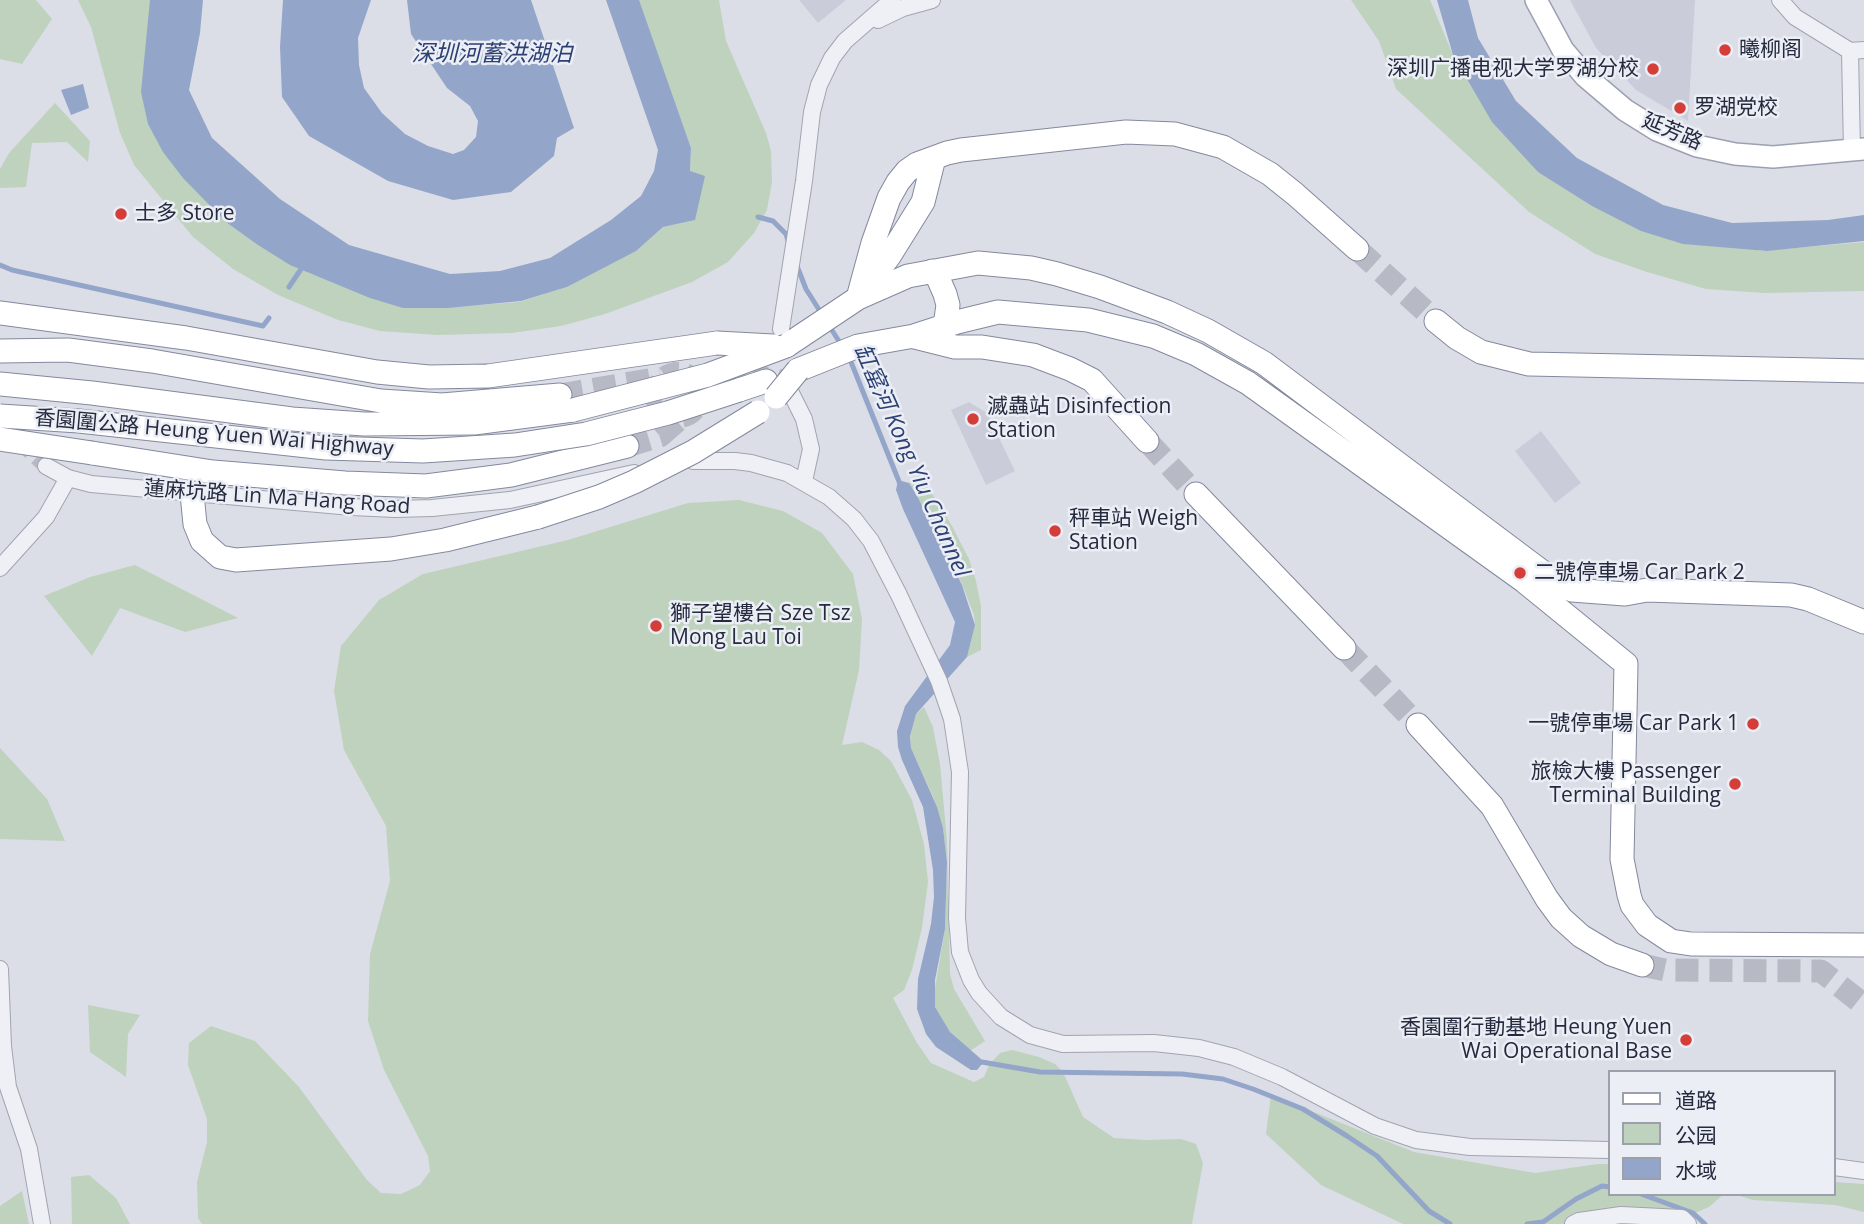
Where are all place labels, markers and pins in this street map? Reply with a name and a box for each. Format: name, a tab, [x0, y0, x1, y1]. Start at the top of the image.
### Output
place label: 曦柳阁	[1739, 37, 1802, 63]
marker: 曦柳阁	[1717, 42, 1733, 58]
place label: 深圳广播电视大学罗湖分校	[1387, 56, 1639, 82]
marker: 深圳广播电视大学罗湖分校	[1645, 61, 1661, 77]
place label: 罗湖党校	[1694, 95, 1778, 121]
marker: 罗湖党校	[1672, 100, 1688, 116]
place label: 士多 Store	[135, 201, 234, 227]
marker: 士多 Store	[113, 206, 129, 222]
place label: 滅蟲站 Disinfection Station	[987, 394, 1171, 444]
marker: 滅蟲站 Disinfection Station	[965, 411, 981, 427]
place label: 秤車站 Weigh Station	[1069, 506, 1198, 556]
marker: 秤車站 Weigh Station	[1047, 523, 1063, 539]
place label: 二號停車場 Car Park 2	[1534, 560, 1745, 586]
marker: 二號停車場 Car Park 2	[1512, 565, 1528, 581]
place label: 獅子望樓台 Sze Tsz Mong Lau Toi	[670, 601, 850, 651]
marker: 獅子望樓台 Sze Tsz Mong Lau Toi	[648, 618, 664, 634]
place label: 一號停車場 Car Park 1	[1528, 711, 1739, 737]
marker: 一號停車場 Car Park 1	[1745, 716, 1761, 732]
place label: 旅檢大樓 Passenger Terminal Building	[1531, 759, 1721, 809]
marker: 旅檢大樓 Passenger Terminal Building	[1727, 776, 1743, 792]
place label: 香園圍行動基地 Heung Yuen Wai Operational Base	[1400, 1015, 1672, 1065]
marker: 香園圍行動基地 Heung Yuen Wai Operational Base	[1678, 1032, 1694, 1048]

